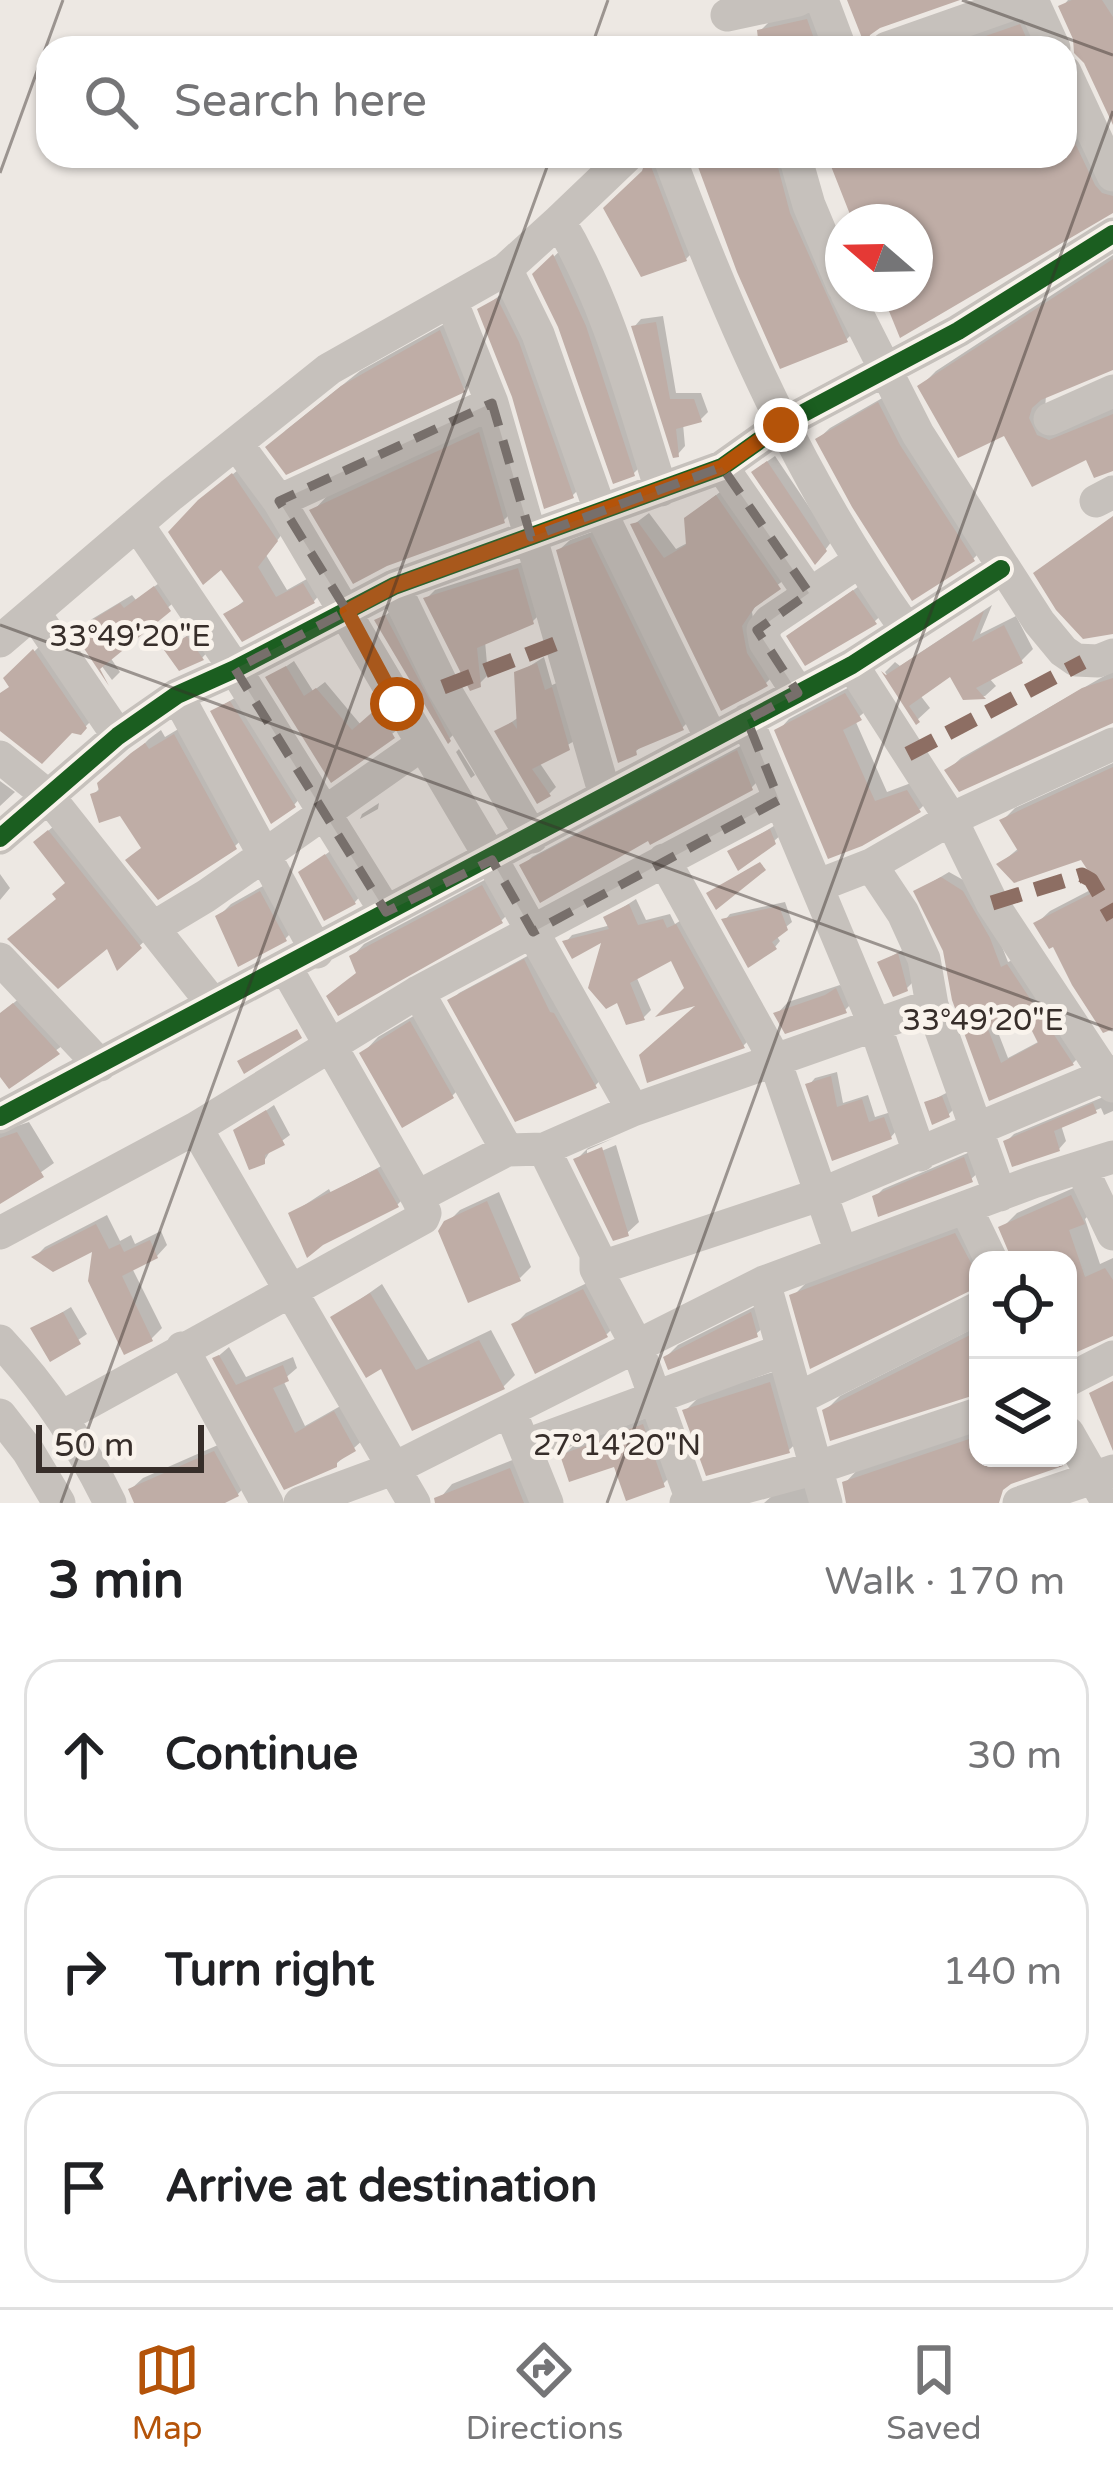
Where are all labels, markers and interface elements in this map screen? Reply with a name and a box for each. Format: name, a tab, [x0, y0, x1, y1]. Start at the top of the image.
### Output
search box	[36, 36, 1077, 168]
icon: search	[78, 69, 144, 135]
text: Search here	[174, 75, 427, 129]
north arrow	[825, 204, 933, 312]
route end	[754, 398, 808, 452]
text: 33°49'20"E	[49, 618, 211, 655]
route start	[370, 677, 424, 731]
text: 33°49'20"E	[902, 1002, 1064, 1039]
map controls	[969, 1251, 1077, 1467]
button: locate	[969, 1251, 1077, 1359]
button: layers	[969, 1359, 1077, 1467]
scale bar	[36, 1419, 204, 1472]
text: 50 m	[54, 1426, 134, 1465]
text: 27°14'20"N	[533, 1427, 701, 1464]
text: 3 min	[48, 1550, 184, 1612]
text: Walk · 170 m	[824, 1558, 1065, 1605]
icon: ahead	[51, 1722, 117, 1788]
text: Continue	[165, 1728, 358, 1782]
text: 30 m	[967, 1732, 1062, 1779]
icon: right	[51, 1938, 117, 2004]
text: Turn right	[165, 1944, 374, 1998]
text: 140 m	[943, 1948, 1062, 1995]
icon: arrive	[51, 2154, 117, 2220]
text: Arrive at destination	[165, 2160, 597, 2214]
tab: Map	[131, 2337, 203, 2448]
tab: Directions	[465, 2337, 623, 2448]
tab: Saved	[886, 2337, 982, 2448]

